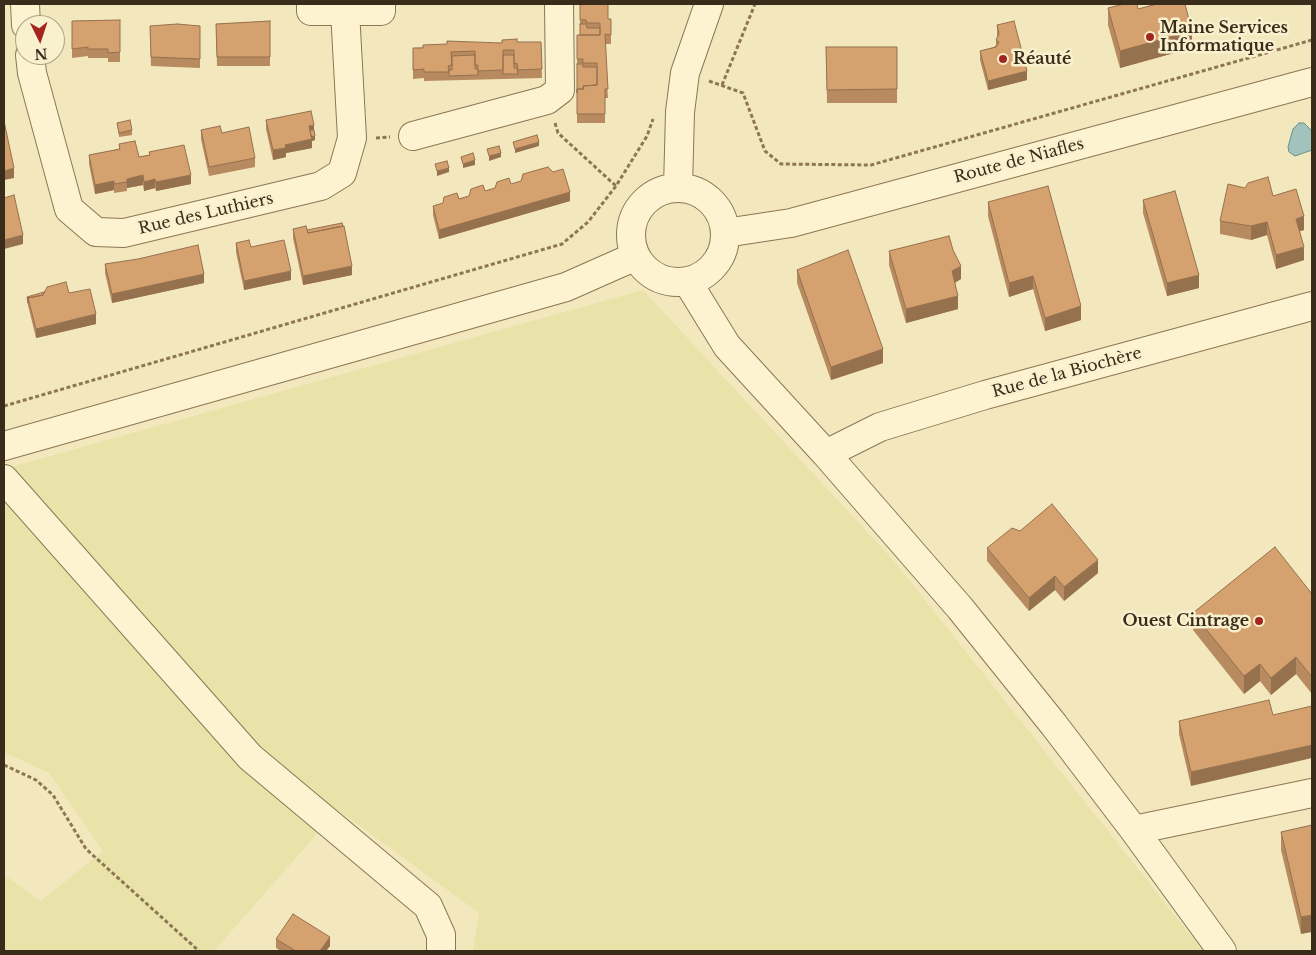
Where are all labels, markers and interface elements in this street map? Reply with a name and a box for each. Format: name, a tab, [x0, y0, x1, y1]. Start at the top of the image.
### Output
north arrow	[15, 15, 65, 65]
place label: Maine Services Informatique	[1160, 18, 1288, 56]
marker: Maine Services Informatique	[1144, 31, 1156, 43]
text: N	[34, 45, 48, 63]
place label: Réauté	[1013, 49, 1071, 69]
marker: Réauté	[997, 53, 1009, 65]
street label: Route de Niafles	[952, 134, 1086, 188]
street label: Rue des Luthiers	[137, 189, 275, 239]
street label: Rue de la Biochère	[990, 344, 1144, 402]
place label: Ouest Cintrage	[1123, 611, 1249, 631]
marker: Ouest Cintrage	[1253, 615, 1265, 627]

